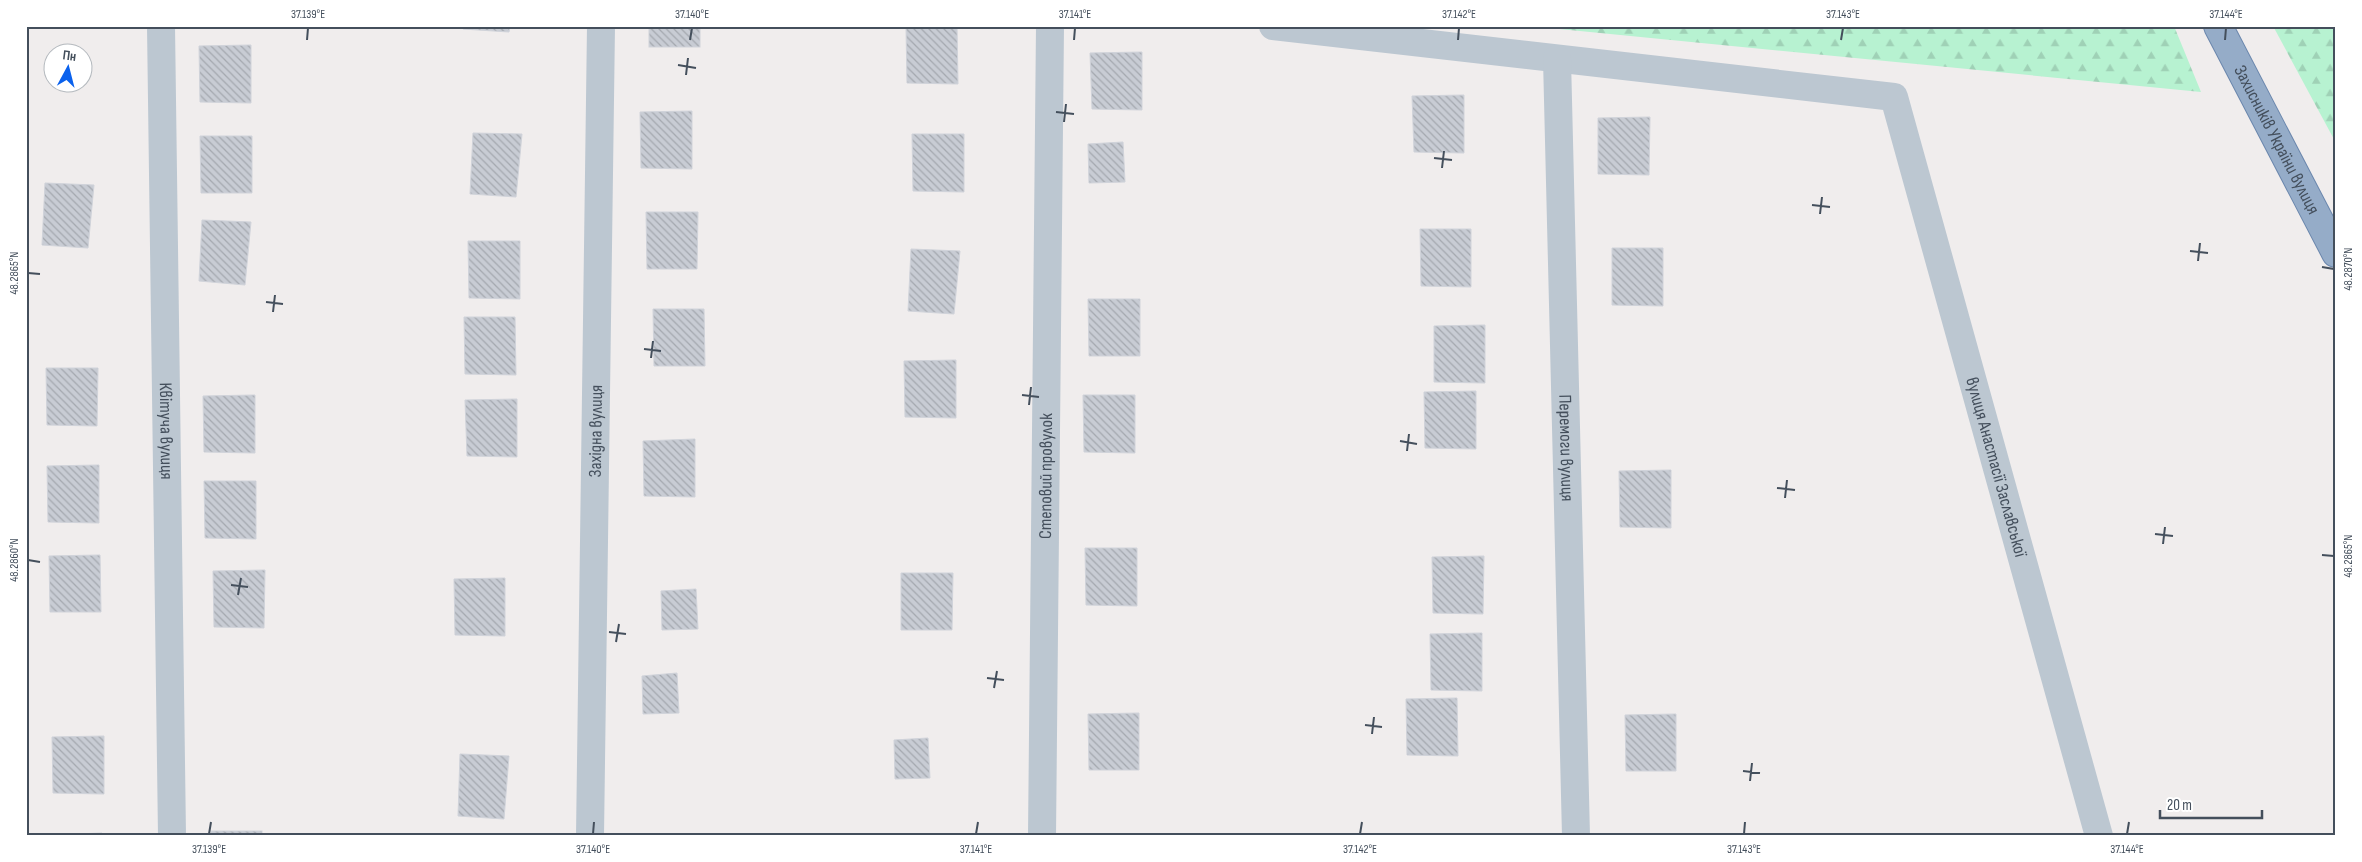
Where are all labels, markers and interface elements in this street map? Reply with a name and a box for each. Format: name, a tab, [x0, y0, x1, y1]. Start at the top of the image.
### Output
text: 37.139°E	[291, 7, 325, 22]
text: 37.140°E	[675, 7, 709, 22]
text: 37.141°E	[1059, 7, 1091, 22]
text: 37.142°E	[1442, 7, 1476, 22]
text: 37.143°E	[1826, 7, 1860, 22]
text: 37.144°E	[2209, 7, 2243, 22]
north arrow	[42, 42, 92, 92]
text: Пн	[62, 46, 77, 65]
street label: Захисників України вулиця	[2229, 62, 2324, 218]
text: 48.2870°N	[2341, 248, 2356, 290]
text: 48.2865°N	[7, 252, 22, 294]
street label: вулиця Анастасії Заславської	[1961, 375, 2031, 560]
street label: Квітуча вулиця	[155, 382, 177, 480]
street label: Західна вулиця	[585, 385, 607, 477]
street label: Перемоги вулиця	[1554, 394, 1578, 502]
street label: Степовий провулок	[1035, 413, 1057, 539]
text: 48.2865°N	[2341, 535, 2356, 577]
text: 48.2860°N	[7, 538, 22, 582]
scale bar	[2160, 787, 2262, 819]
text: 20 m	[2167, 796, 2192, 815]
text: 37.139°E	[192, 842, 226, 857]
text: 37.140°E	[576, 842, 610, 857]
text: 37.141°E	[960, 842, 992, 857]
text: 37.142°E	[1343, 842, 1377, 857]
text: 37.143°E	[1727, 842, 1761, 857]
text: 37.144°E	[2110, 842, 2144, 857]

